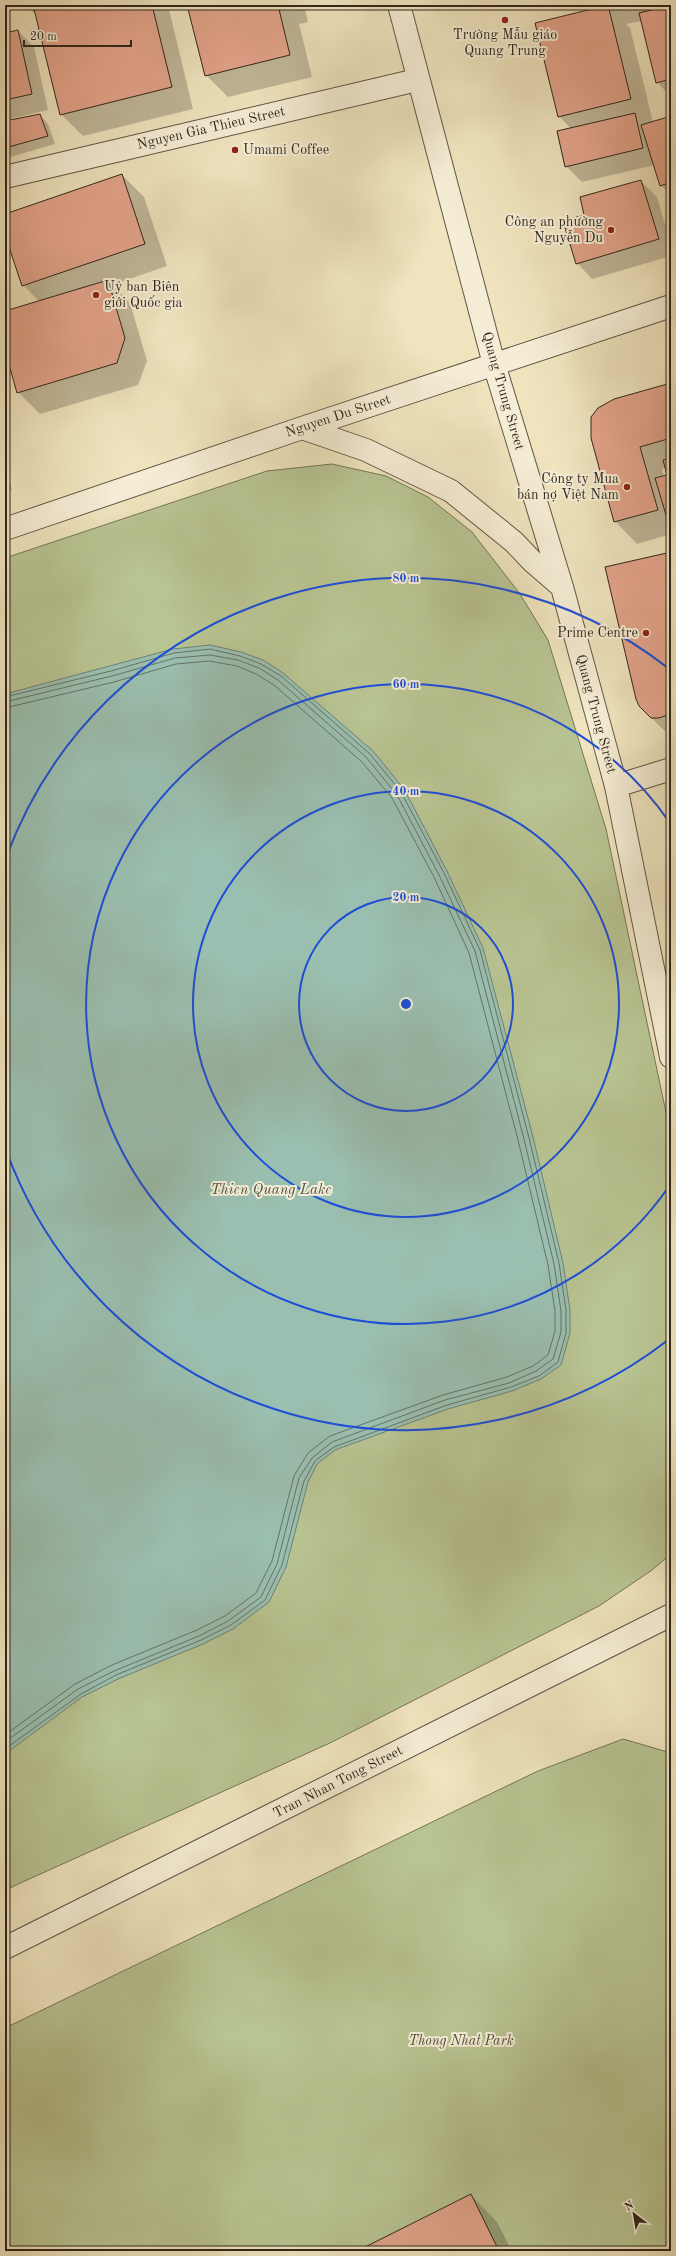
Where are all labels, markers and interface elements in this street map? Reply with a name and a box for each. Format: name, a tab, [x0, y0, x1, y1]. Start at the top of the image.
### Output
marker: Trường Mẫu giáo Quang Trung	[500, 15, 510, 25]
scale bar	[24, 22, 131, 48]
place label: Trường Mẫu giáo Quang Trung	[453, 27, 557, 58]
text: 20 m	[30, 31, 57, 43]
street label: Nguyen Gia Thieu Street	[136, 104, 286, 152]
place label: Umami Coffee	[243, 143, 329, 157]
marker: Umami Coffee	[230, 145, 240, 155]
place label: Công an phường Nguyễn Du	[505, 215, 604, 245]
marker: Công an phường Nguyễn Du	[606, 225, 616, 235]
place label: Uỷ ban Biên giới Quốc gia	[104, 280, 183, 310]
marker: Uỷ ban Biên giới Quốc gia	[91, 290, 101, 300]
street label: Quang Trung Street	[479, 330, 527, 452]
street label: Nguyen Du Street	[284, 392, 393, 440]
place label: Công ty Mua bán nợ Việt Nam	[517, 472, 619, 502]
marker: Công ty Mua bán nợ Việt Nam	[622, 482, 632, 492]
text: 80 m	[393, 573, 420, 585]
place label: Prime Centre	[557, 626, 638, 640]
marker: Prime Centre	[641, 628, 651, 638]
street label: Quang Trung Street	[573, 653, 619, 775]
text: 60 m	[393, 679, 420, 691]
text: 40 m	[393, 786, 420, 798]
text: 20 m	[393, 892, 420, 904]
centre of rings	[399, 997, 413, 1011]
water label: Thien Quang Lake	[211, 1183, 331, 1198]
street label: Tran Nhan Tong Street	[271, 1743, 405, 1821]
park label: Thong Nhat Park	[409, 2034, 514, 2049]
north arrow	[614, 2194, 654, 2234]
text: N	[623, 2200, 637, 2214]

